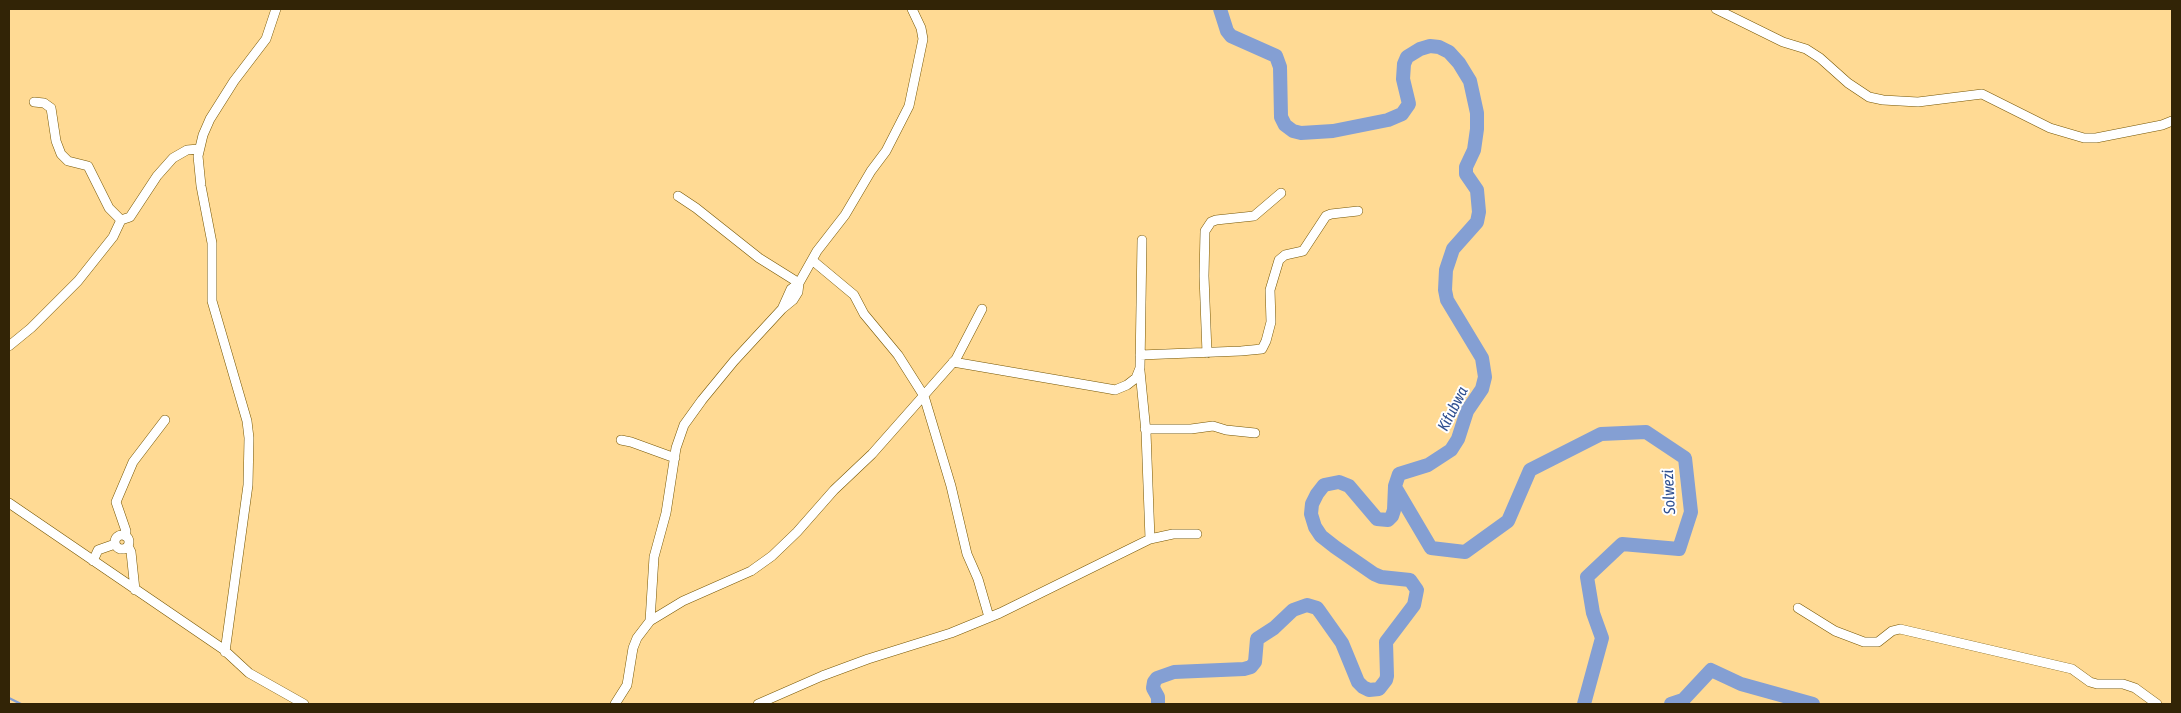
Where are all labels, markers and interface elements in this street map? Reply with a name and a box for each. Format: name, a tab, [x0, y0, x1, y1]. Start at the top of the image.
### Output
water label: Kifubwa	[1434, 384, 1472, 434]
water label: Solwezi	[1658, 469, 1680, 515]

